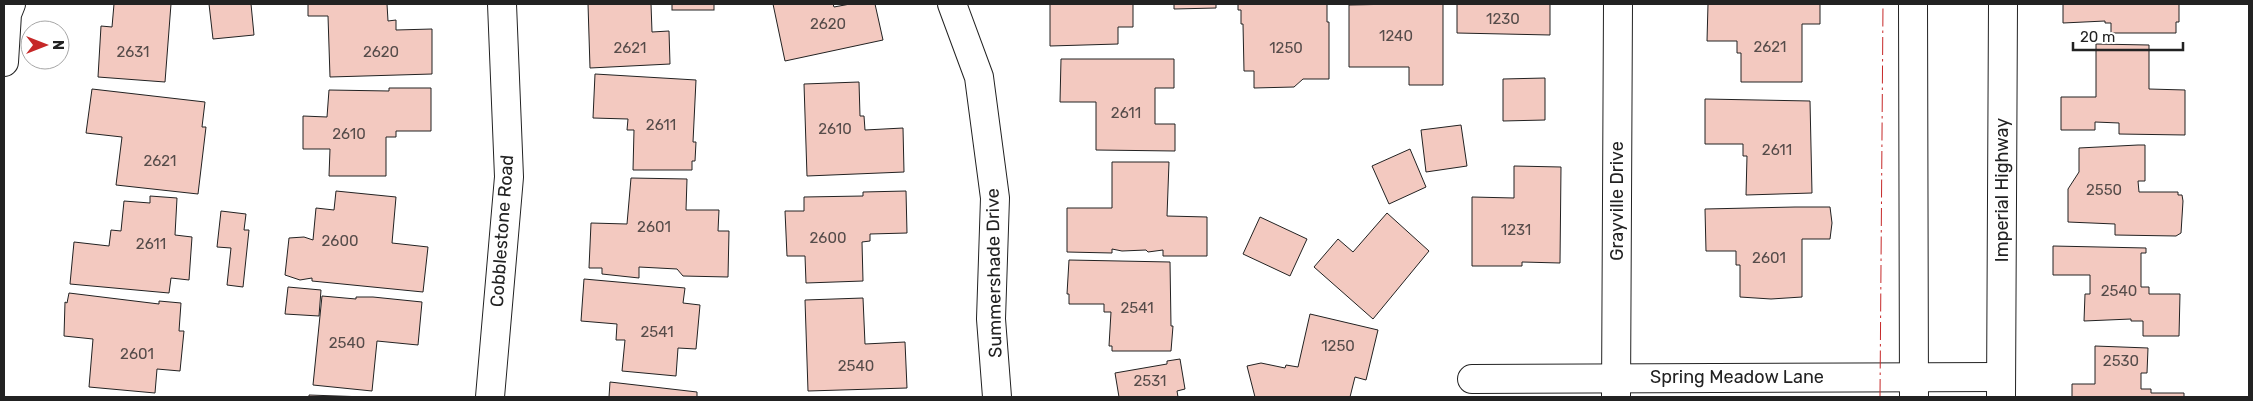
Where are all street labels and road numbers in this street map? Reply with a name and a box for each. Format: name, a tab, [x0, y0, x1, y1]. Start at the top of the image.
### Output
street label: Imperial Highway	[1991, 118, 2013, 262]
street label: Grayville Drive	[1606, 141, 1628, 261]
street label: Cobblestone Road	[486, 154, 518, 308]
street label: Summershade Drive	[982, 188, 1006, 358]
street label: Spring Meadow Lane	[1650, 366, 1824, 388]

